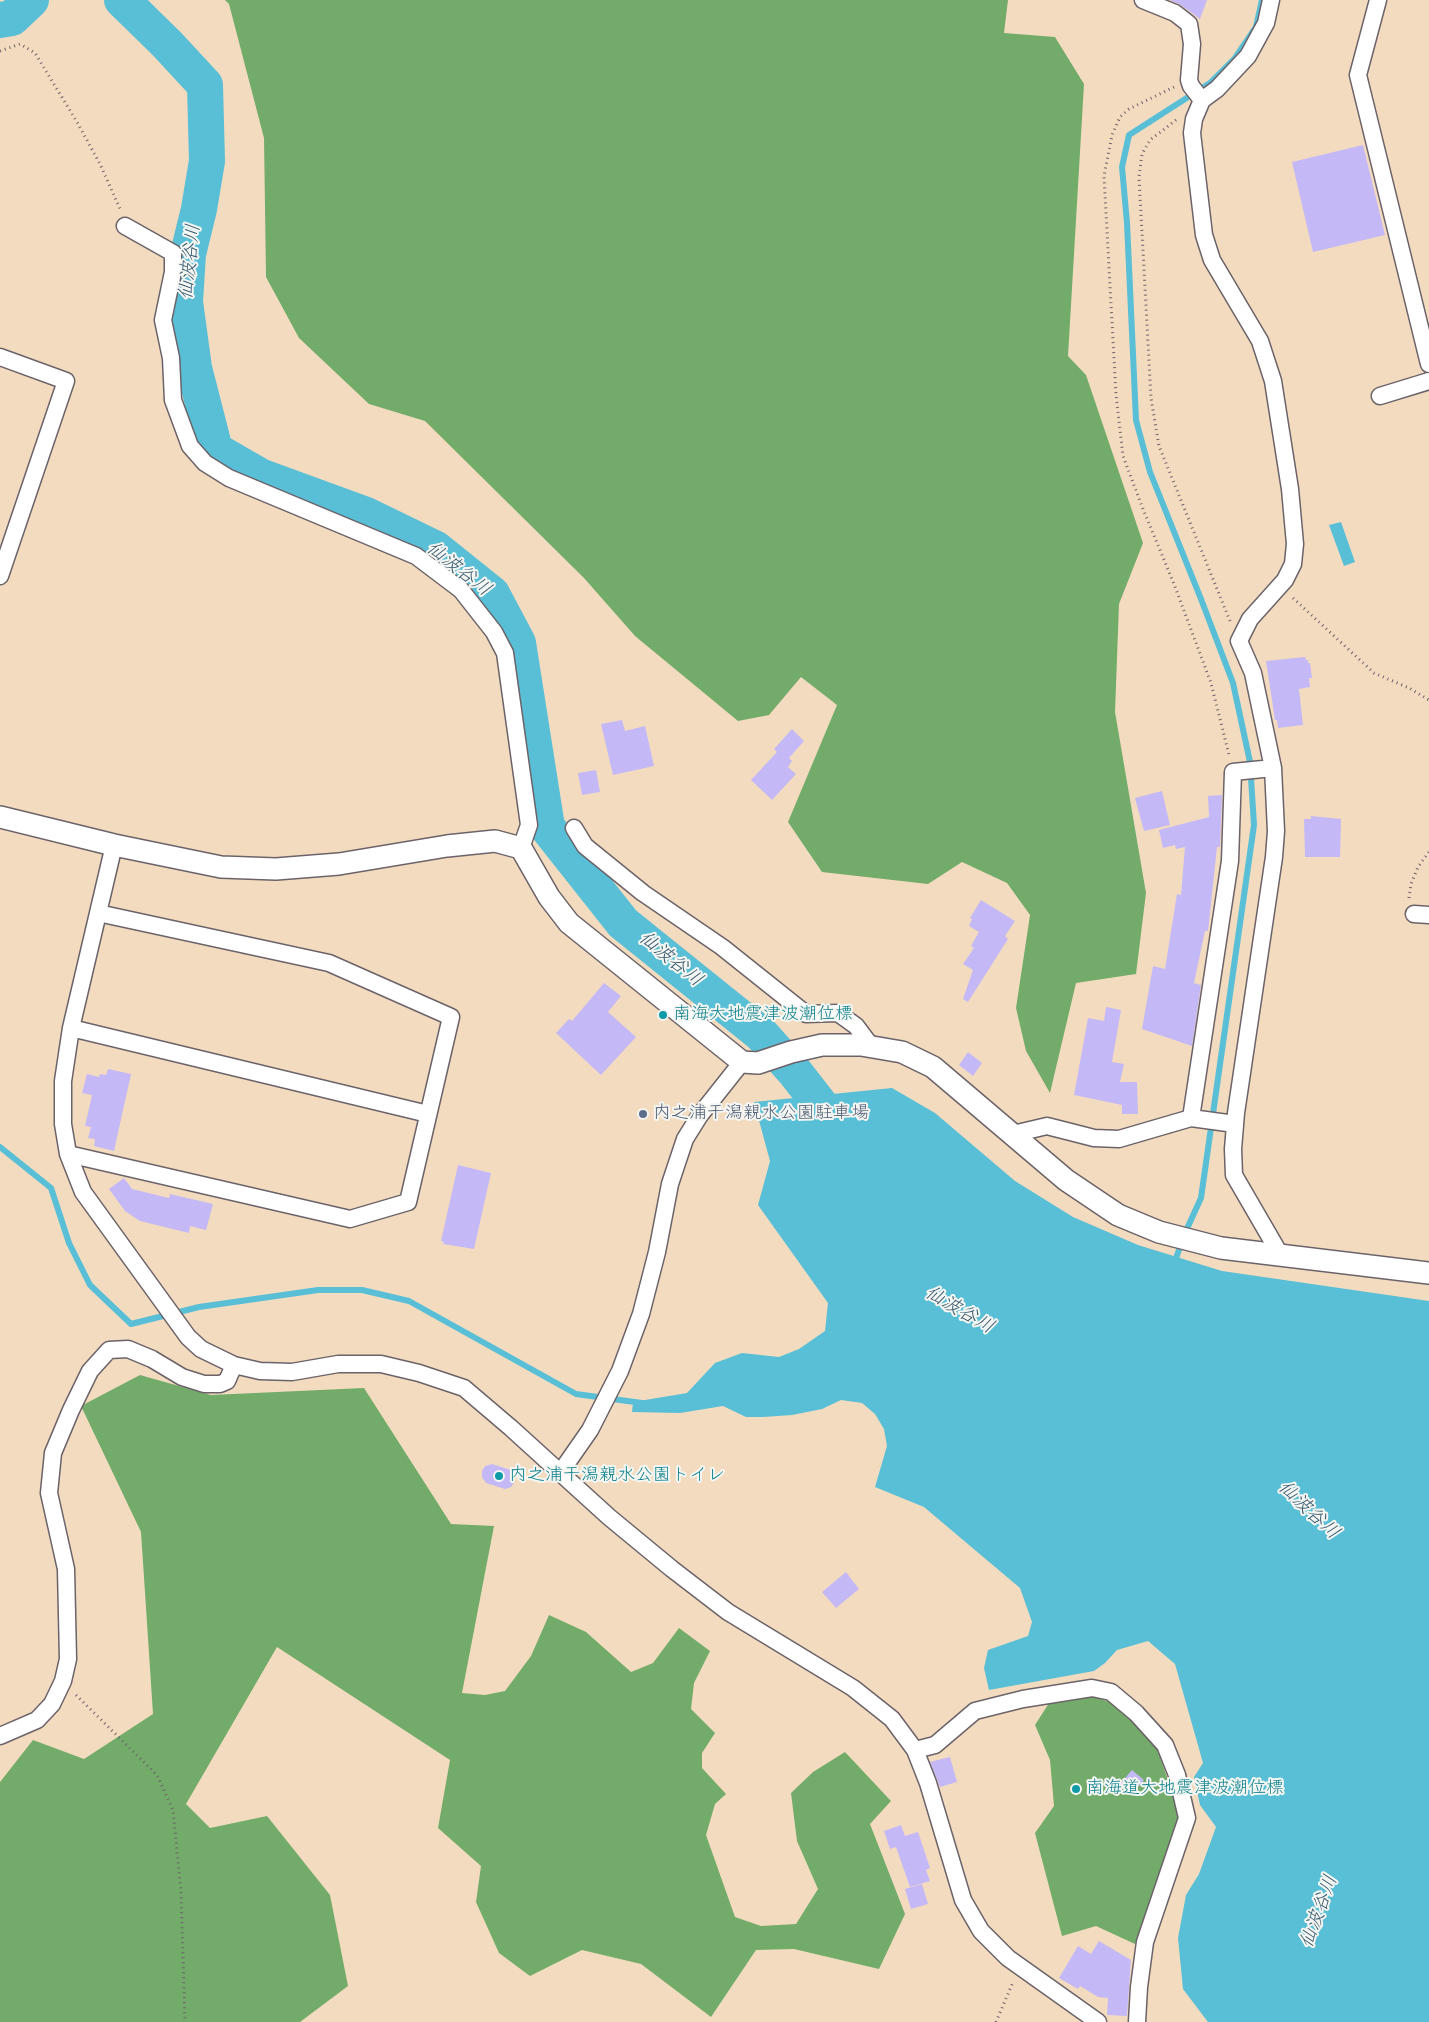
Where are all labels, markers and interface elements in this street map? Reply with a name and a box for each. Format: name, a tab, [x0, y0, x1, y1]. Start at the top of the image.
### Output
water label: 仙波谷川	[176, 223, 206, 301]
water label: 仙波谷川	[421, 538, 495, 602]
water label: 仙波谷川	[633, 927, 707, 993]
place label: 南海大地震津波潮位標	[673, 1004, 853, 1026]
marker: 南海大地震津波潮位標	[657, 1009, 669, 1021]
place label: 内之浦干潟親水公園駐車場	[653, 1103, 869, 1125]
marker: 内之浦干潟親水公園駐車場	[637, 1108, 649, 1120]
water label: 仙波谷川	[920, 1282, 998, 1340]
place label: 内之浦干潟親水公園トイレ	[509, 1465, 725, 1487]
marker: 内之浦干潟親水公園トイレ	[493, 1470, 505, 1482]
water label: 仙波谷川	[1272, 1477, 1344, 1545]
place label: 南海道大地震津波潮位標	[1086, 1778, 1284, 1800]
marker: 南海道大地震津波潮位標	[1070, 1783, 1082, 1795]
water label: 仙波谷川	[1296, 1872, 1344, 1952]

